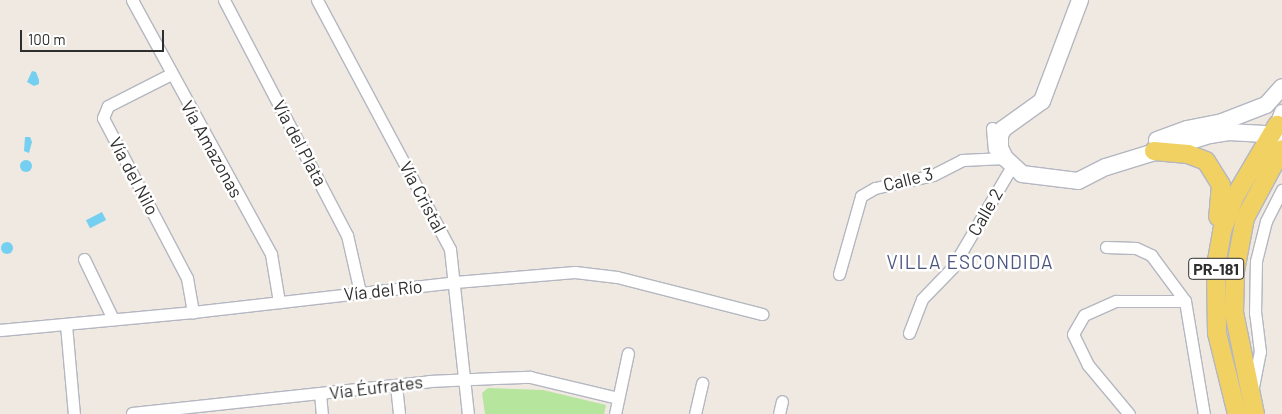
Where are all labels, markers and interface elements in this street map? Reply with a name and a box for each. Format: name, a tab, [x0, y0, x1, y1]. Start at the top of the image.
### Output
scale bar	[22, 20, 166, 52]
text: 100 m	[28, 30, 66, 48]
street label: Vía del Plata	[268, 96, 332, 190]
street label: Vía Amazonas	[176, 97, 248, 201]
street label: Vía del Nilo	[104, 133, 164, 219]
street label: Vía Cristal	[395, 158, 451, 236]
street label: Calle 3	[881, 162, 935, 196]
street label: Calle 2	[963, 184, 1007, 240]
district label: VILLA ESCONDIDA	[885, 251, 1055, 273]
road number: PR-181	[1187, 255, 1245, 282]
street label: Vía del Río	[343, 275, 423, 305]
street label: Vía Éufrates	[328, 371, 424, 403]

